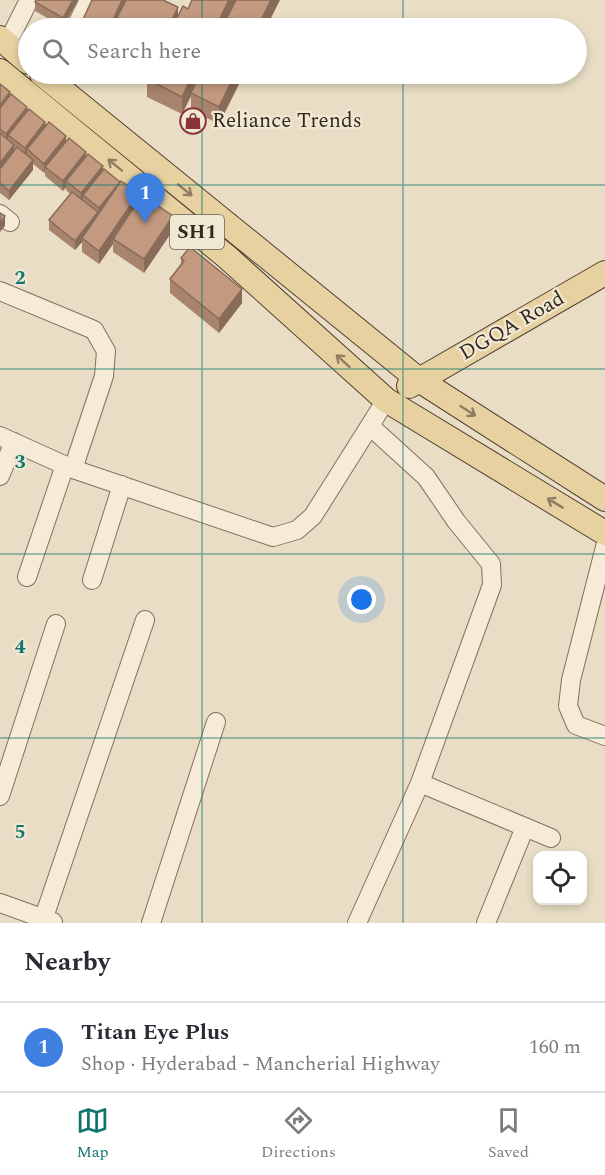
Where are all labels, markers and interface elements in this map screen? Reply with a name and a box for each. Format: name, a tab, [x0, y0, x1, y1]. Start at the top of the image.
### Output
search box	[18, 18, 587, 84]
icon: search	[39, 35, 72, 68]
text: Search here	[87, 35, 201, 68]
place label: Reliance Trends	[212, 105, 362, 137]
shop icon: Reliance Trends	[178, 106, 208, 136]
one-way arrow	[108, 159, 124, 172]
pin: 1	[126, 174, 164, 223]
one-way arrow	[177, 183, 192, 197]
road number: SH1	[170, 215, 224, 249]
text: 2	[14, 263, 26, 293]
street label: DGQA Road	[453, 283, 571, 369]
one-way arrow	[336, 354, 351, 368]
one-way arrow	[459, 406, 476, 418]
text: 3	[14, 447, 26, 477]
one-way arrow	[547, 496, 564, 508]
your location	[347, 585, 376, 614]
text: 4	[14, 632, 26, 662]
text: 5	[14, 817, 26, 847]
map controls	[533, 851, 587, 905]
button: locate	[533, 851, 587, 905]
text: Nearby	[24, 942, 110, 982]
text: Titan Eye Plus	[81, 1016, 229, 1049]
text: 1	[38, 1032, 49, 1062]
text: 160 m	[529, 1032, 581, 1062]
text: Shop · Hyderabad - Mancherial Highway	[81, 1049, 440, 1079]
tab: Map	[76, 1104, 109, 1164]
tab: Directions	[261, 1104, 336, 1164]
tab: Saved	[488, 1104, 529, 1164]

